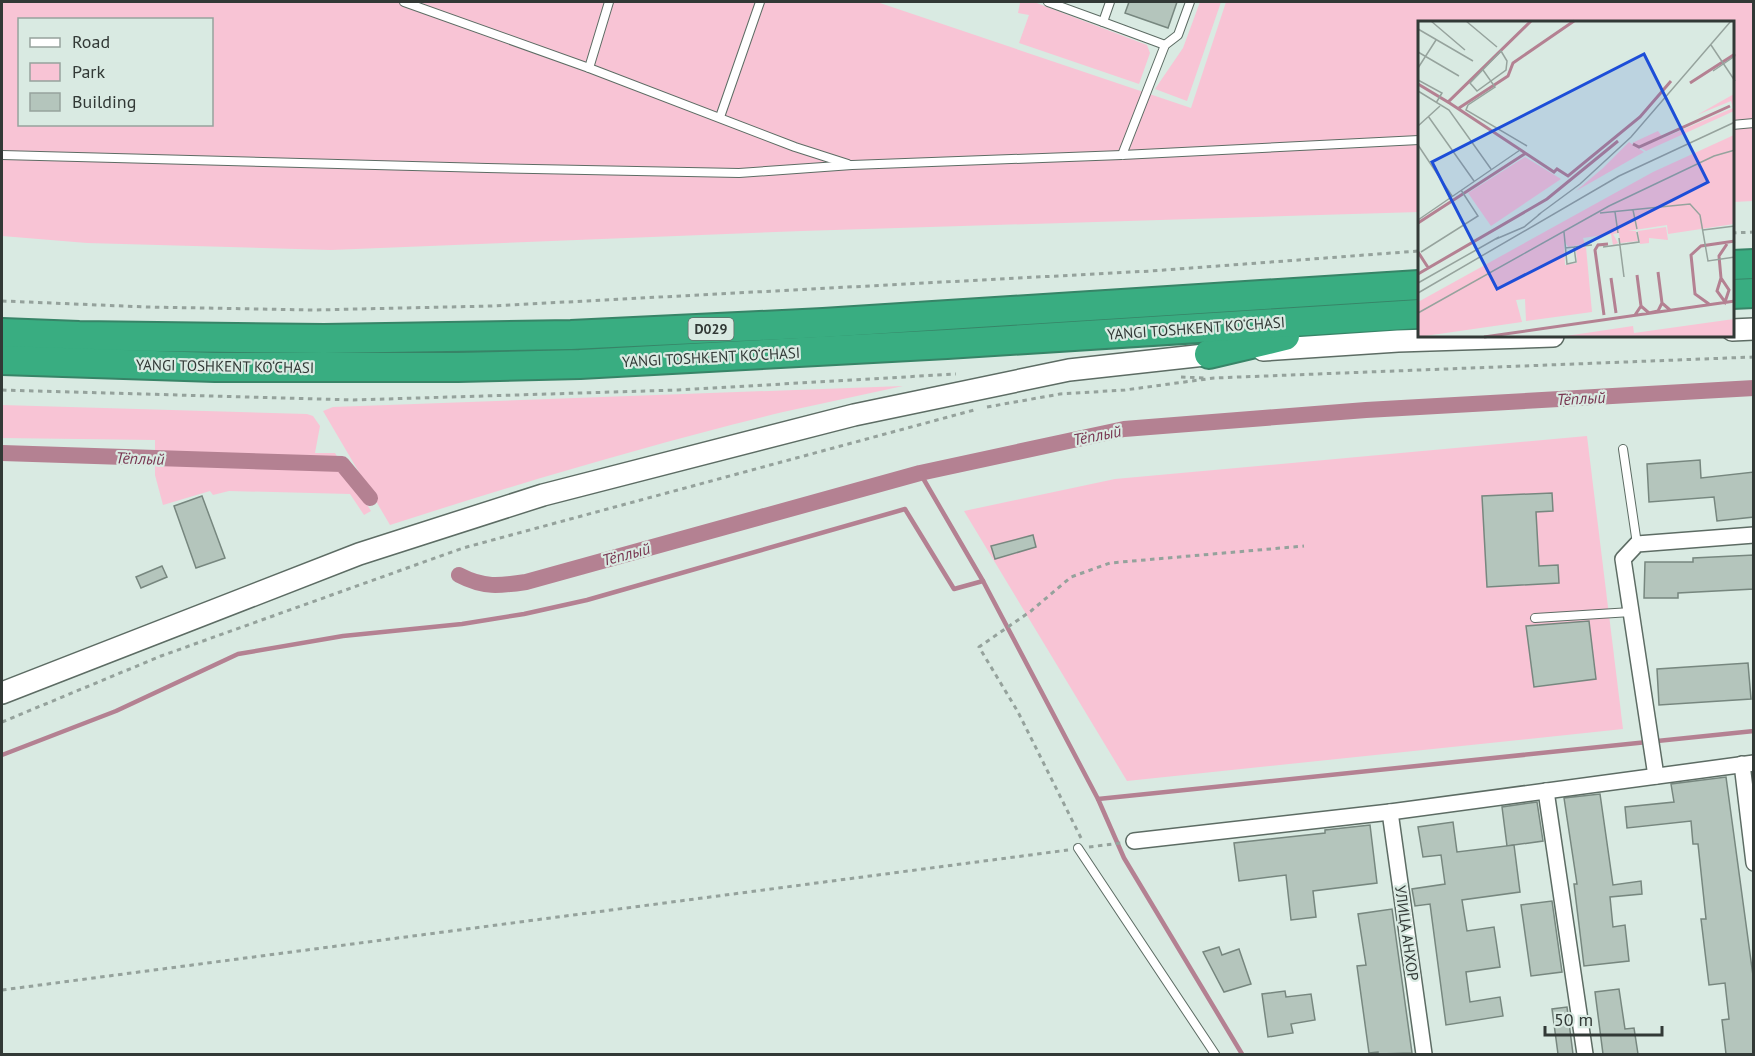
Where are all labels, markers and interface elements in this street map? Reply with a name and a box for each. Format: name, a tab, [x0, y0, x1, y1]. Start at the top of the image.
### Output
legend	[18, 18, 213, 126]
inset map	[1418, 21, 1734, 338]
text: Road	[72, 30, 110, 53]
text: Park	[72, 60, 105, 83]
text: Building	[72, 90, 136, 113]
street label: YANGI TOSHKENT KO‘CHASI	[1106, 312, 1286, 344]
road number: D029	[688, 318, 734, 340]
street label: YANGI TOSHKENT KO‘CHASI	[621, 343, 801, 371]
street label: YANGI TOSHKENT KO‘CHASI	[136, 355, 314, 377]
water label: Тёплый	[1556, 387, 1606, 409]
water label: Тёплый	[1071, 421, 1123, 449]
water label: Тёплый	[115, 447, 165, 469]
water label: Тёплый	[600, 538, 652, 570]
street label: УЛИЦА АНХОР	[1391, 884, 1423, 982]
scale bar	[1545, 999, 1662, 1037]
text: 50 m	[1554, 1008, 1593, 1031]

